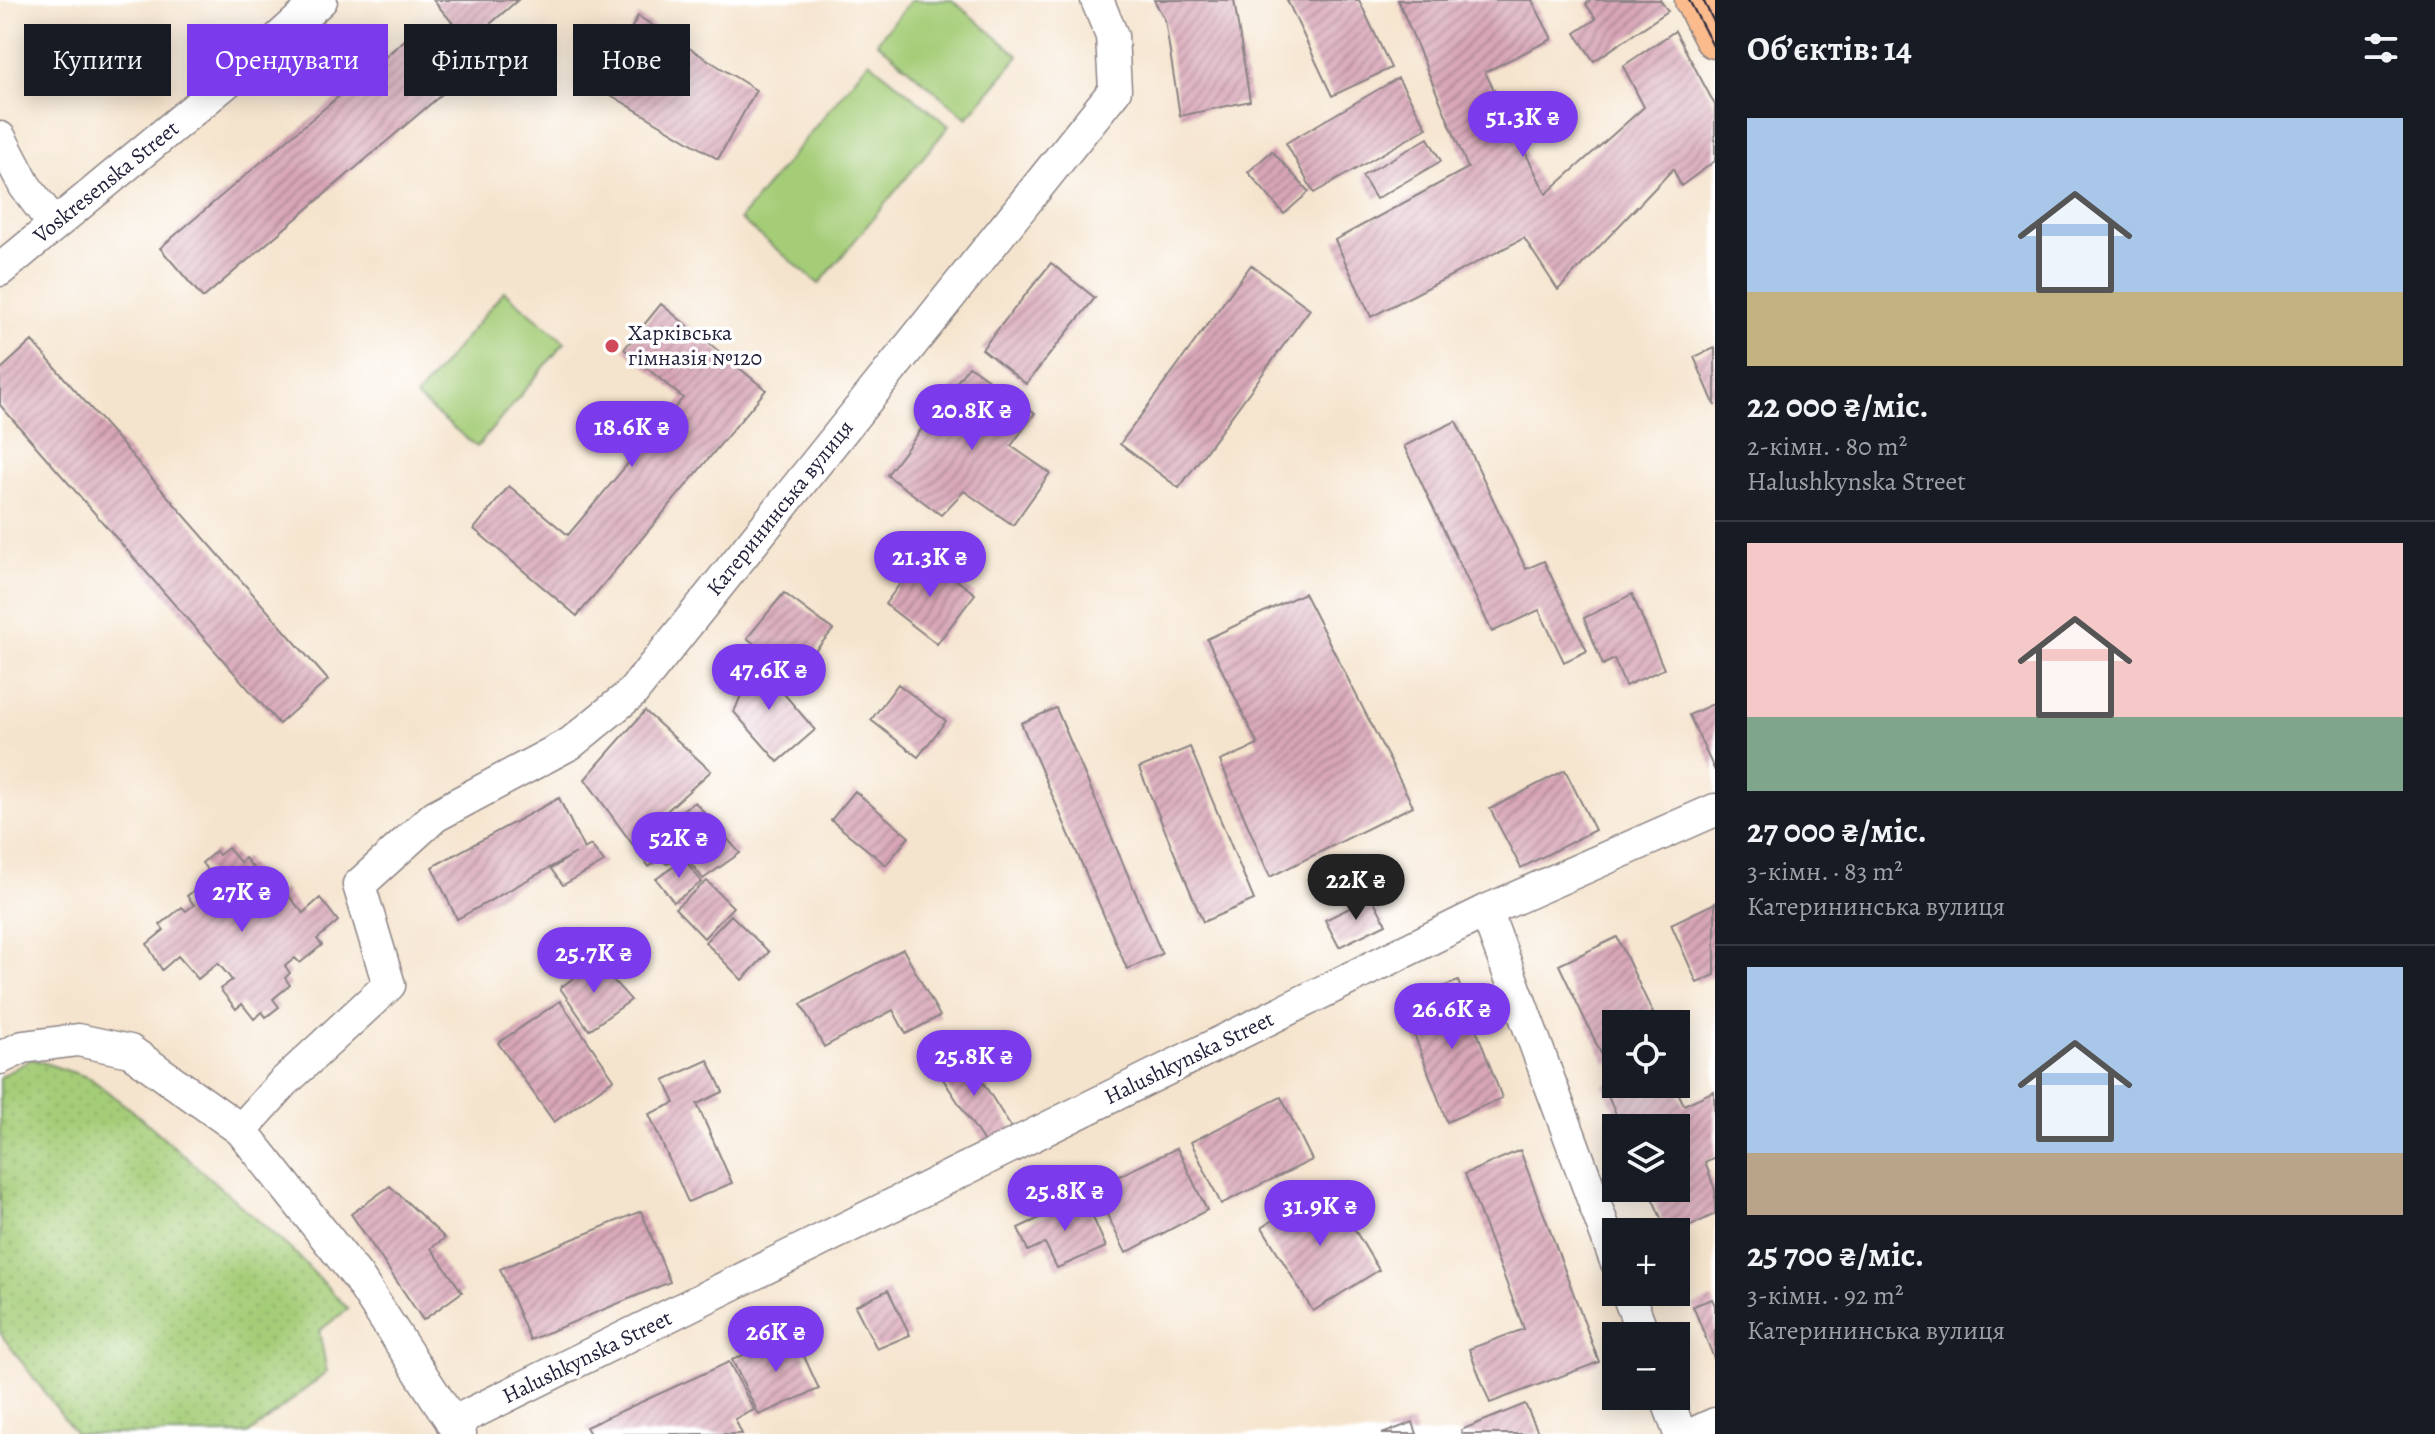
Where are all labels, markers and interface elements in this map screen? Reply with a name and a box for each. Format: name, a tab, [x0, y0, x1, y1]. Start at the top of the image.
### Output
chip: Купити	[24, 24, 171, 96]
chip: Орендувати	[187, 24, 388, 96]
chip: Фільтри	[404, 24, 557, 96]
chip: Нове	[573, 24, 690, 96]
text: Об’єктів: 14	[1747, 25, 1912, 72]
icon: filters	[2359, 26, 2403, 70]
pin: 51.3K ₴	[1449, 91, 1597, 159]
text: 51.3K ₴	[1486, 99, 1560, 134]
street label: Voskresenska Street	[26, 114, 185, 251]
icon: home	[2003, 170, 2147, 314]
place label: Харківська гімназія №120	[628, 318, 762, 373]
marker: Харківська гімназія №120	[603, 337, 621, 355]
text: 22 000 ₴/міс.	[1747, 382, 1929, 429]
pin: 20.8K ₴	[898, 384, 1046, 452]
text: 20.8K ₴	[932, 392, 1012, 427]
pin: 18.6K ₴	[558, 401, 706, 469]
text: 18.6K ₴	[594, 409, 670, 444]
street label: Катерининська вулиця	[700, 414, 860, 602]
text: 2-кімн. · 80 m²	[1747, 429, 1907, 464]
text: Halushkynska Street	[1747, 464, 1966, 499]
pin: 21.3K ₴	[856, 531, 1004, 599]
text: 21.3K ₴	[892, 539, 968, 574]
icon: home	[2003, 595, 2147, 739]
pin: 47.6K ₴	[695, 644, 843, 712]
text: 47.6K ₴	[730, 652, 808, 687]
text: 27 000 ₴/міс.	[1747, 807, 1927, 854]
pin: 52K ₴	[623, 812, 735, 880]
text: 52K ₴	[649, 820, 709, 855]
pin: 22K ₴	[1300, 854, 1412, 922]
text: 3-кімн. · 83 m²	[1747, 854, 1903, 889]
text: 22K ₴	[1326, 862, 1386, 897]
pin: 27K ₴	[186, 866, 298, 934]
text: 27K ₴	[212, 874, 272, 909]
text: Катерининська вулиця	[1747, 889, 2005, 924]
pin: 25.7K ₴	[520, 927, 668, 995]
text: 25.7K ₴	[555, 935, 633, 970]
pin: 26.6K ₴	[1378, 983, 1526, 1051]
text: 26.6K ₴	[1412, 991, 1492, 1026]
street label: Halushkynska Street	[1099, 1004, 1279, 1112]
map controls	[1602, 1010, 1690, 1410]
button: locate	[1602, 1010, 1690, 1098]
icon: home	[2003, 1019, 2147, 1163]
pin: 25.8K ₴	[900, 1030, 1048, 1098]
text: 25.8K ₴	[935, 1038, 1013, 1073]
button: layers	[1602, 1114, 1690, 1202]
pin: 25.8K ₴	[991, 1165, 1139, 1233]
text: 25.8K ₴	[1026, 1173, 1104, 1208]
pin: 31.9K ₴	[1246, 1180, 1394, 1248]
text: 31.9K ₴	[1282, 1188, 1358, 1223]
button: +	[1602, 1218, 1690, 1306]
text: 25 700 ₴/міс.	[1747, 1231, 1924, 1278]
text: 3-кімн. · 92 m²	[1747, 1278, 1903, 1313]
street label: Halushkynska Street	[497, 1303, 677, 1411]
pin: 26K ₴	[720, 1306, 832, 1374]
text: Катерининська вулиця	[1747, 1313, 2005, 1348]
text: 26K ₴	[746, 1314, 806, 1349]
button: −	[1602, 1322, 1690, 1410]

